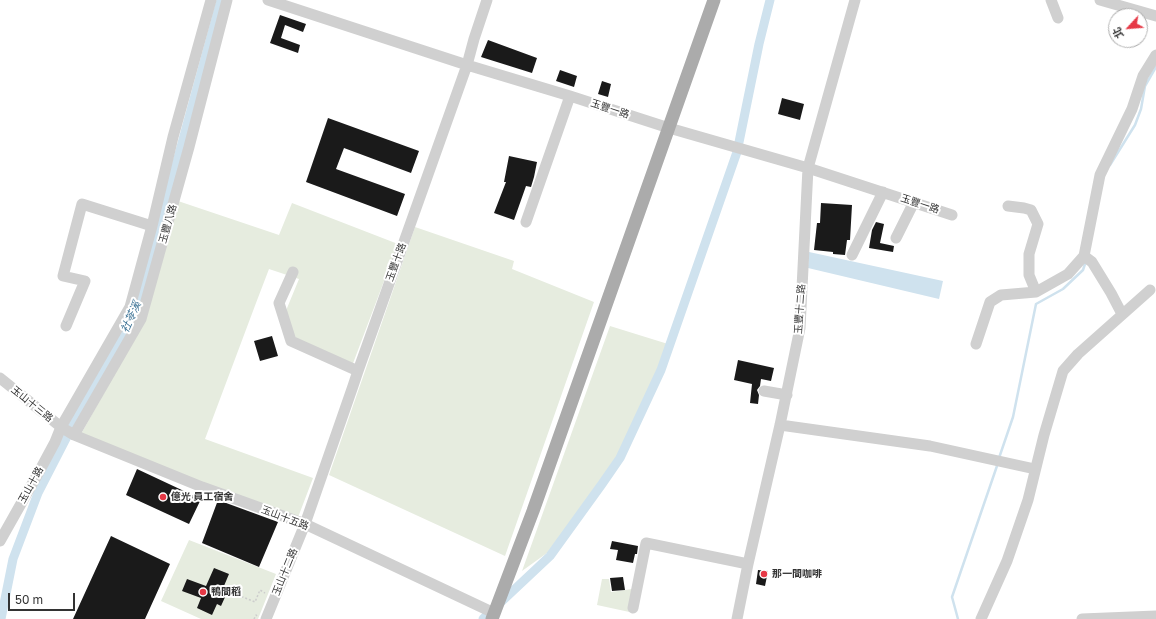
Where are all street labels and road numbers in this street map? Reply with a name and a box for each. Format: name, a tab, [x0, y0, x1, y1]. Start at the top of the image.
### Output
street label: 玉豐一路	[589, 97, 631, 121]
street label: 玉豐一路	[899, 192, 941, 216]
street label: 玉豐八路	[157, 203, 179, 245]
street label: 玉豐十路	[384, 241, 408, 283]
street label: 玉豐十二路	[792, 284, 808, 334]
street label: 玉山十三路	[9, 384, 55, 424]
street label: 玉山十路	[16, 465, 46, 505]
street label: 玉山十五路	[260, 503, 310, 533]
street label: 玉山十二路	[270, 547, 300, 597]

